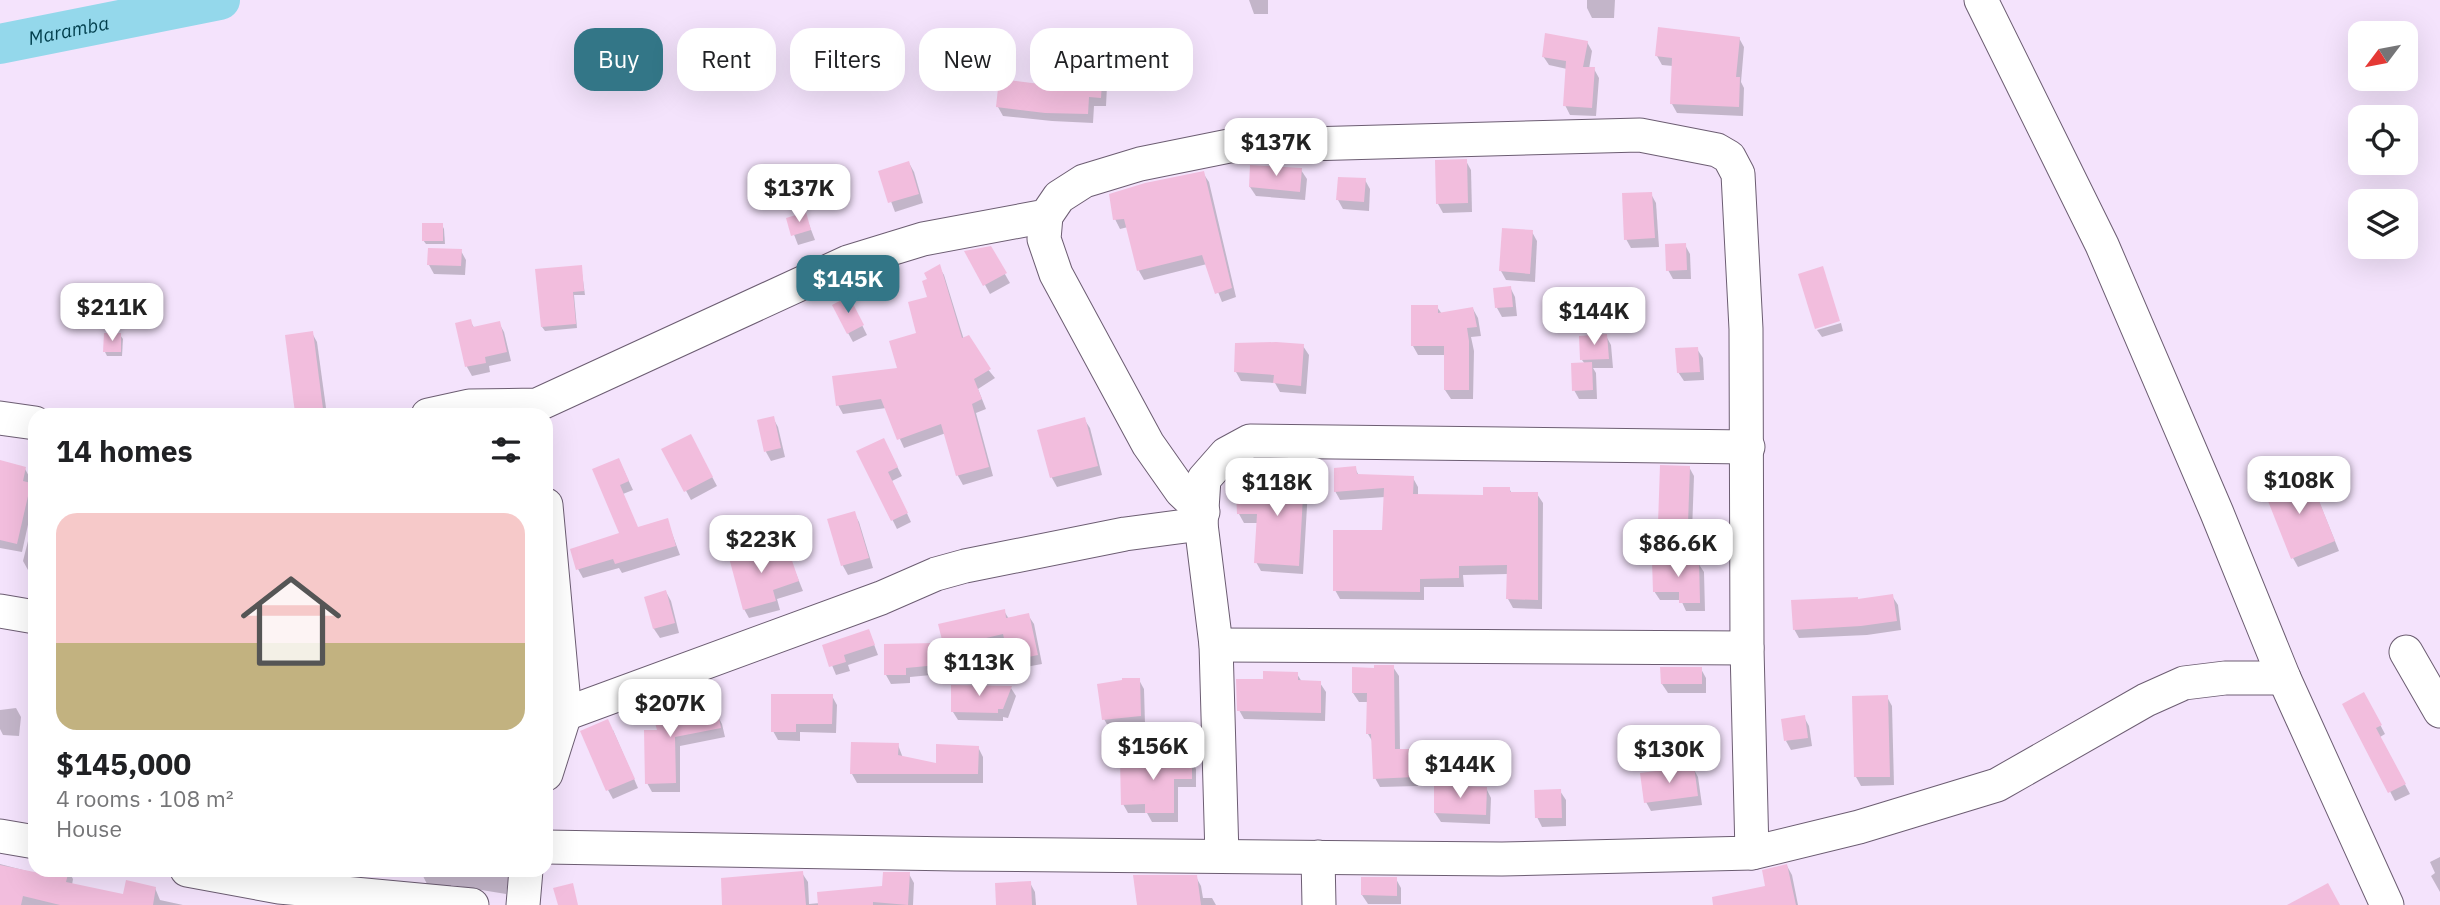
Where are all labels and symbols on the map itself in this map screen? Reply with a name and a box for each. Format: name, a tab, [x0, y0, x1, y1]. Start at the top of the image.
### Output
water label: Maramba	[26, 10, 111, 50]
north arrow	[2348, 21, 2418, 91]
pin: $137K	[1227, 118, 1325, 178]
pin: $137K	[750, 164, 848, 224]
pin: $145K	[799, 256, 897, 315]
pin: $211K	[63, 284, 161, 343]
pin: $144K	[1545, 288, 1643, 347]
pin: $108K	[2250, 456, 2348, 516]
pin: $118K	[1228, 458, 1326, 518]
pin: $223K	[712, 516, 810, 575]
pin: $86.6K	[1621, 520, 1735, 579]
pin: $113K	[930, 638, 1028, 698]
pin: $207K	[621, 680, 719, 739]
pin: $156K	[1104, 722, 1202, 782]
pin: $130K	[1620, 726, 1718, 785]
pin: $144K	[1411, 740, 1509, 800]

